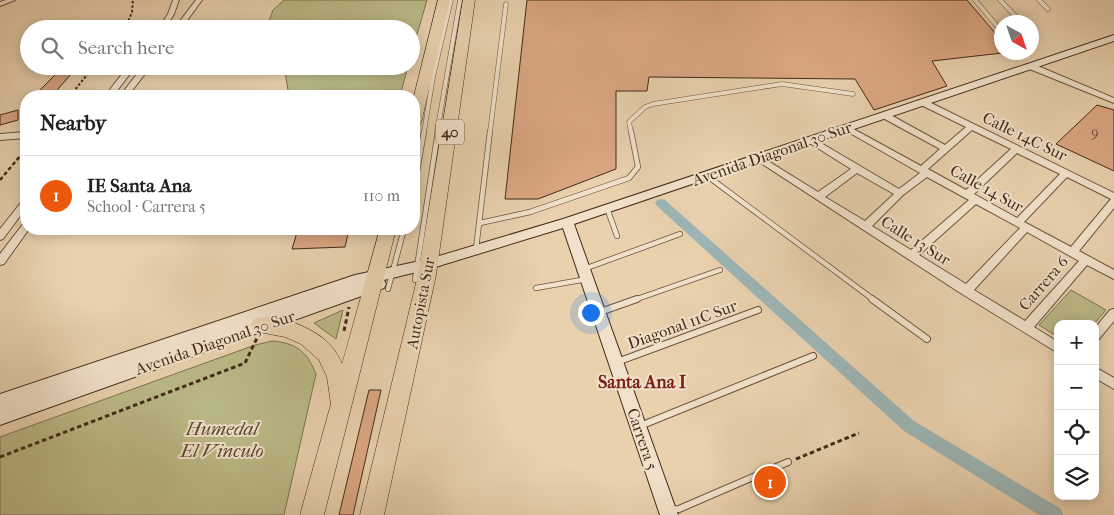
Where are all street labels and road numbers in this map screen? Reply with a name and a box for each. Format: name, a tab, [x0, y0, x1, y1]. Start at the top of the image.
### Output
street label: Calle 14C Sur	[979, 108, 1070, 165]
street label: Avenida Diagonal 30 Sur	[689, 117, 855, 190]
road number: 40	[436, 120, 464, 144]
street label: Calle 14 Sur	[947, 161, 1027, 216]
street label: Calle 13 Sur	[878, 212, 954, 269]
street label: Carrera 6	[1015, 252, 1072, 314]
street label: Autopista Sur	[402, 256, 439, 351]
street label: Diagonal 11C Sur	[625, 296, 740, 353]
street label: Avenida Diagonal 30 Sur	[132, 306, 298, 379]
street label: Carrera 5	[623, 406, 662, 473]

